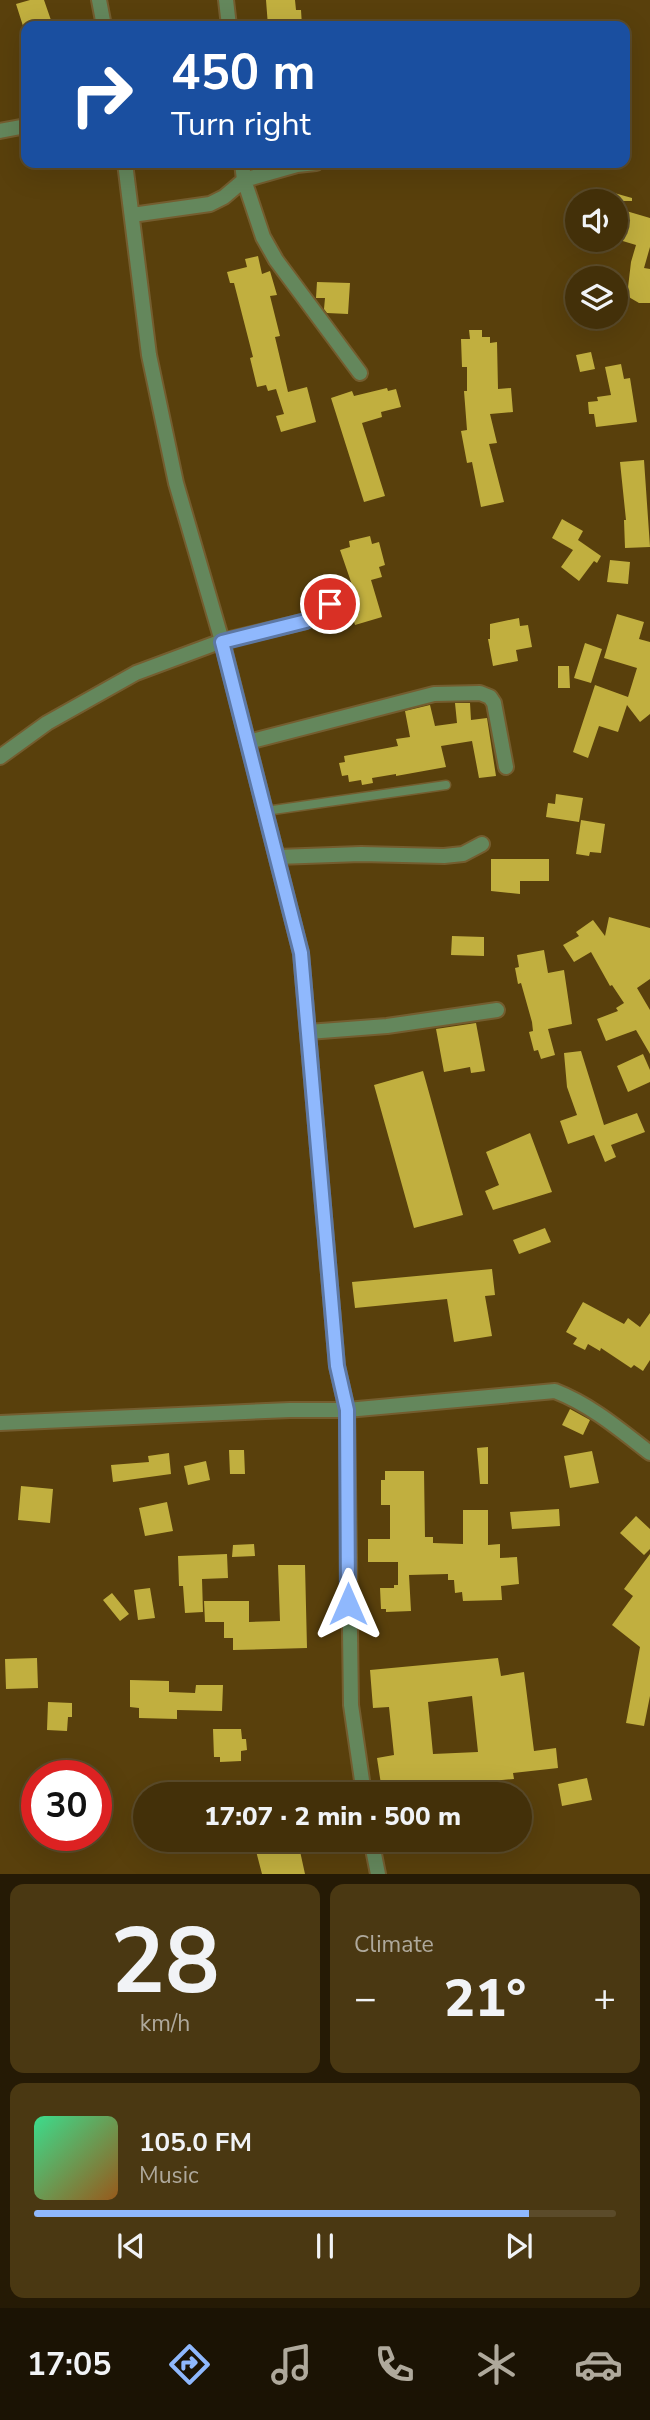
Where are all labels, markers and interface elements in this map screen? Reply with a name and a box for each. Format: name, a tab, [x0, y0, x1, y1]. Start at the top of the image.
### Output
text: 450 m	[171, 39, 315, 106]
icon: right	[56, 49, 147, 140]
text: Turn right	[171, 103, 311, 146]
map controls	[565, 189, 628, 329]
button: sound	[565, 189, 628, 252]
button: layers	[565, 266, 628, 329]
pin	[300, 574, 360, 634]
icon: arrive	[311, 585, 349, 623]
position arrow	[311, 1567, 385, 1641]
speed limit sign: 30	[21, 1760, 112, 1851]
text: 17:07 · 2 min · 500 m	[204, 1799, 461, 1834]
text: 28	[110, 1900, 220, 2024]
text: Climate	[354, 1929, 434, 1960]
text: 21°	[444, 1963, 526, 2034]
text: −	[354, 1973, 377, 2024]
text: +	[593, 1973, 616, 2024]
text: km/h	[140, 2008, 190, 2039]
text: 105.0 FM	[139, 2125, 252, 2160]
text: Music	[139, 2160, 199, 2191]
icon: previous	[112, 2227, 150, 2265]
icon: pause	[306, 2227, 344, 2265]
icon: next	[500, 2227, 538, 2265]
icon: directions	[165, 2340, 214, 2389]
icon: music	[267, 2340, 316, 2389]
icon: phone	[370, 2340, 419, 2389]
icon: climate	[472, 2340, 521, 2389]
icon: car	[574, 2340, 623, 2389]
text: 17:05	[27, 2343, 111, 2386]

